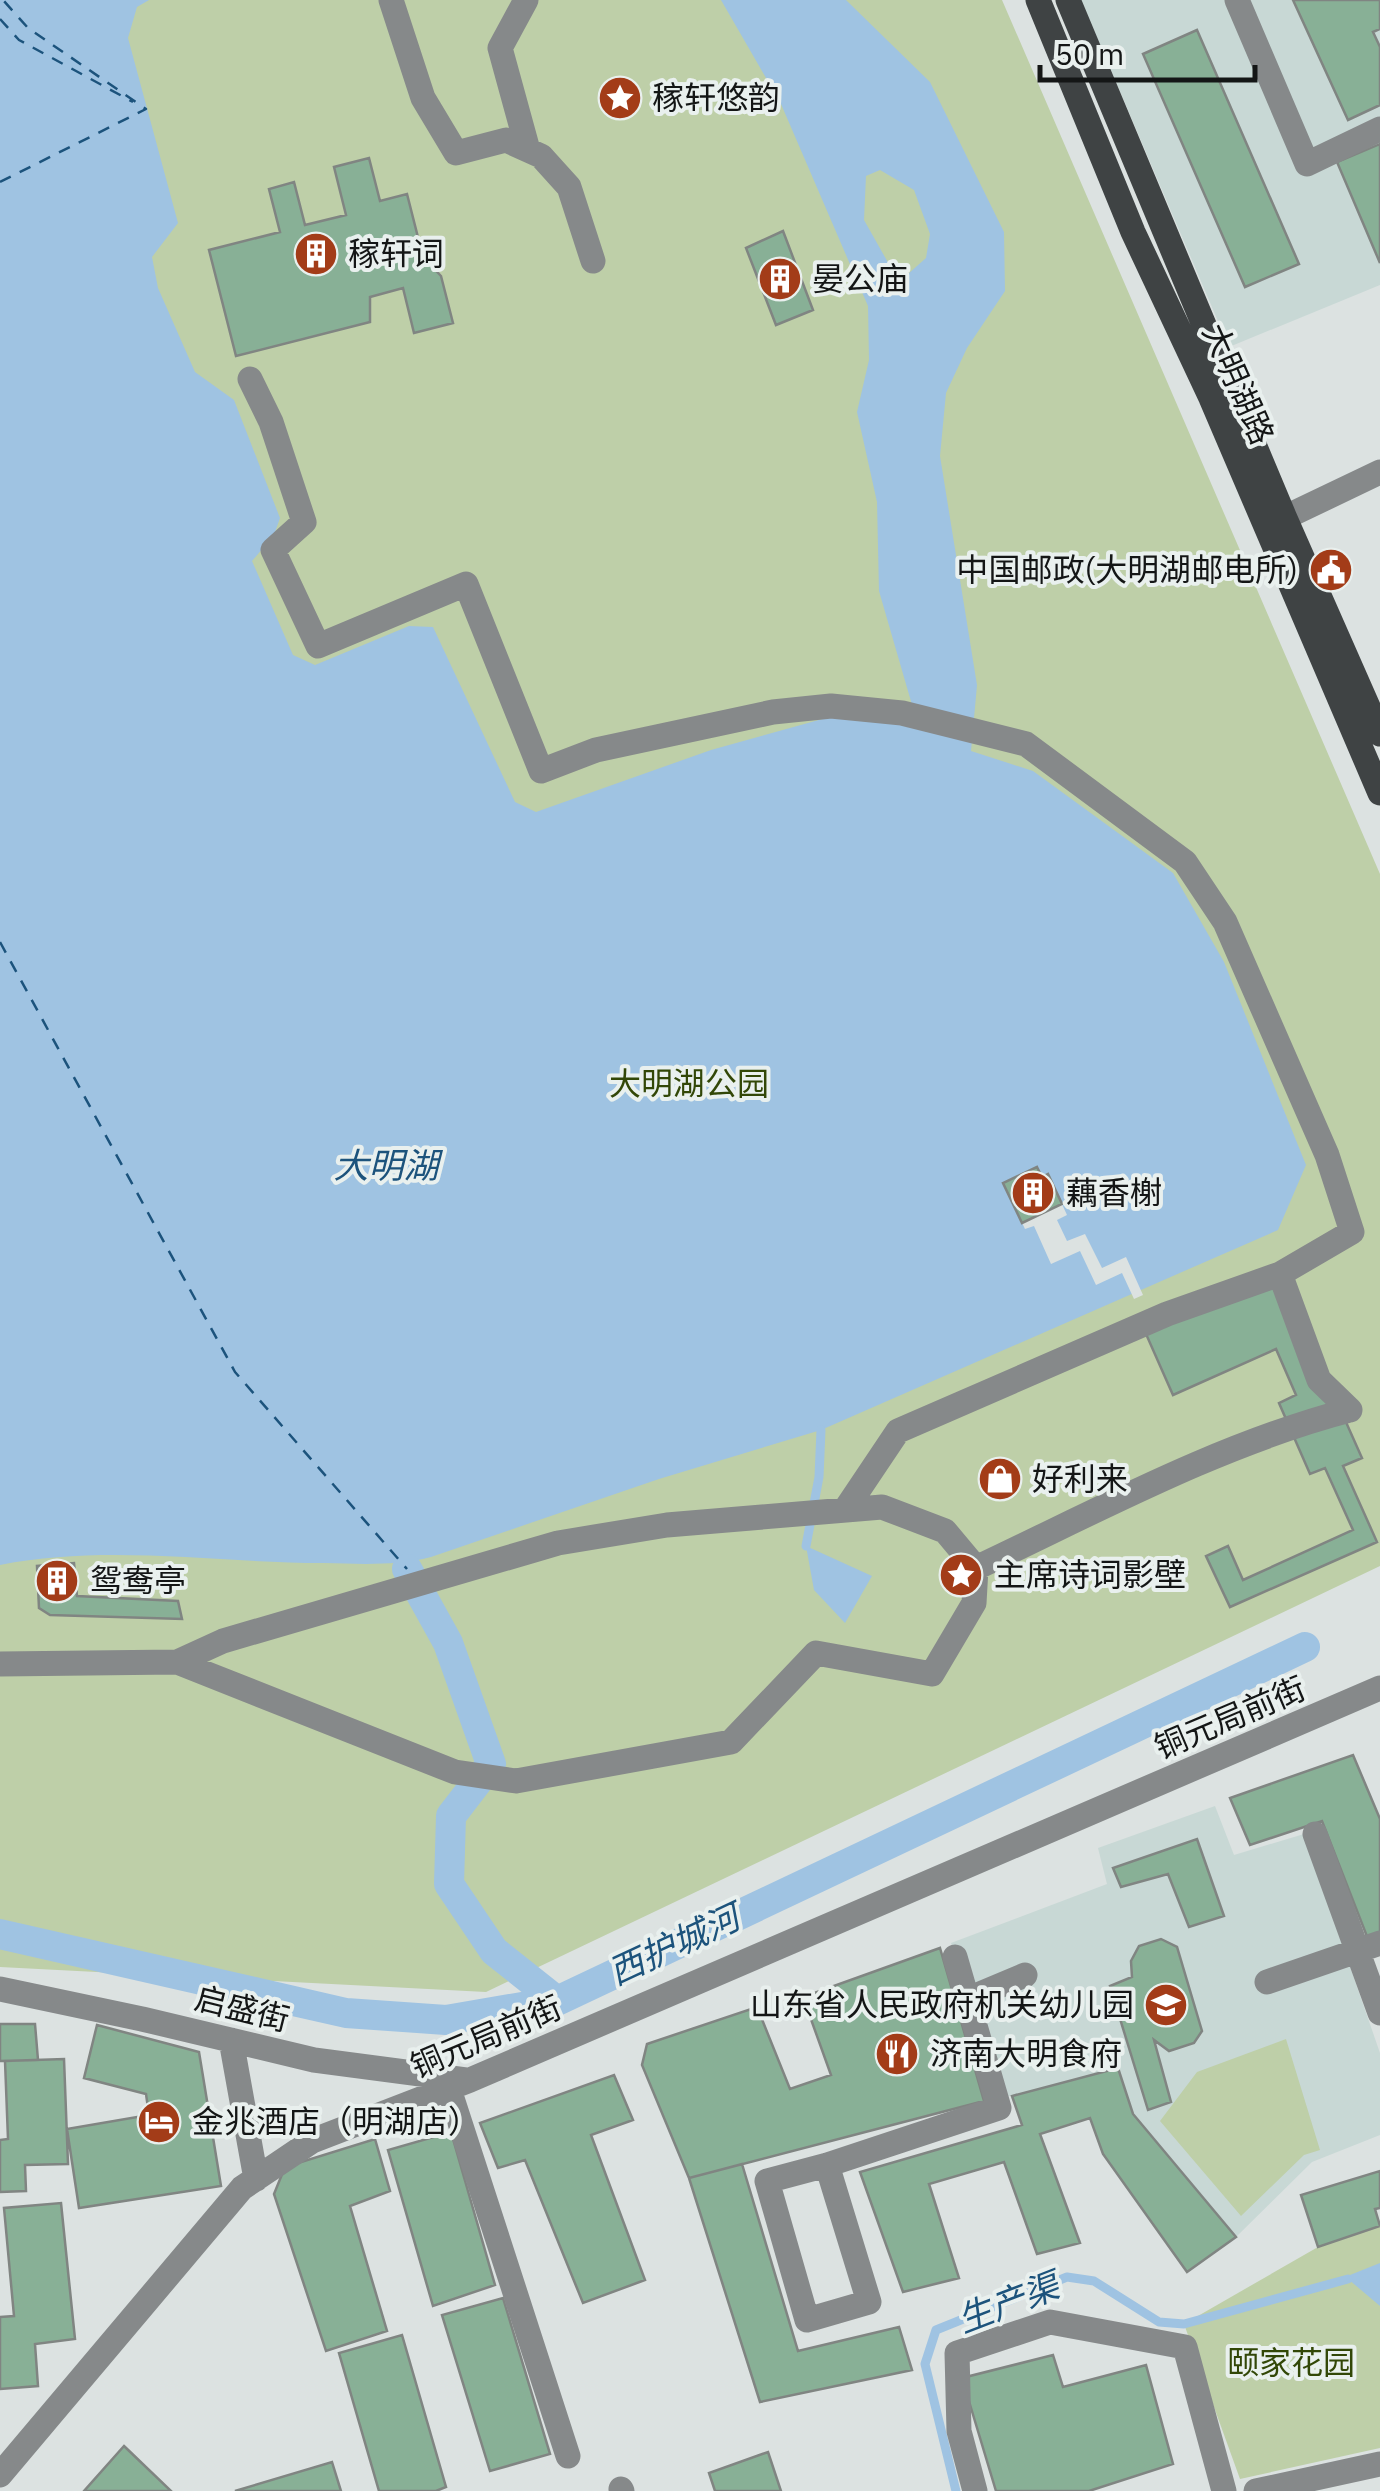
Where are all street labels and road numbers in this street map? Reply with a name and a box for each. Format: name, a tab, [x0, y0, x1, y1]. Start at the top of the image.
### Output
street label: 大明湖路	[1194, 317, 1284, 451]
street label: 铜元局前街	[1148, 1666, 1311, 1768]
street label: 启盛街	[191, 1976, 294, 2040]
street label: 铜元局前街	[404, 1985, 567, 2087]

